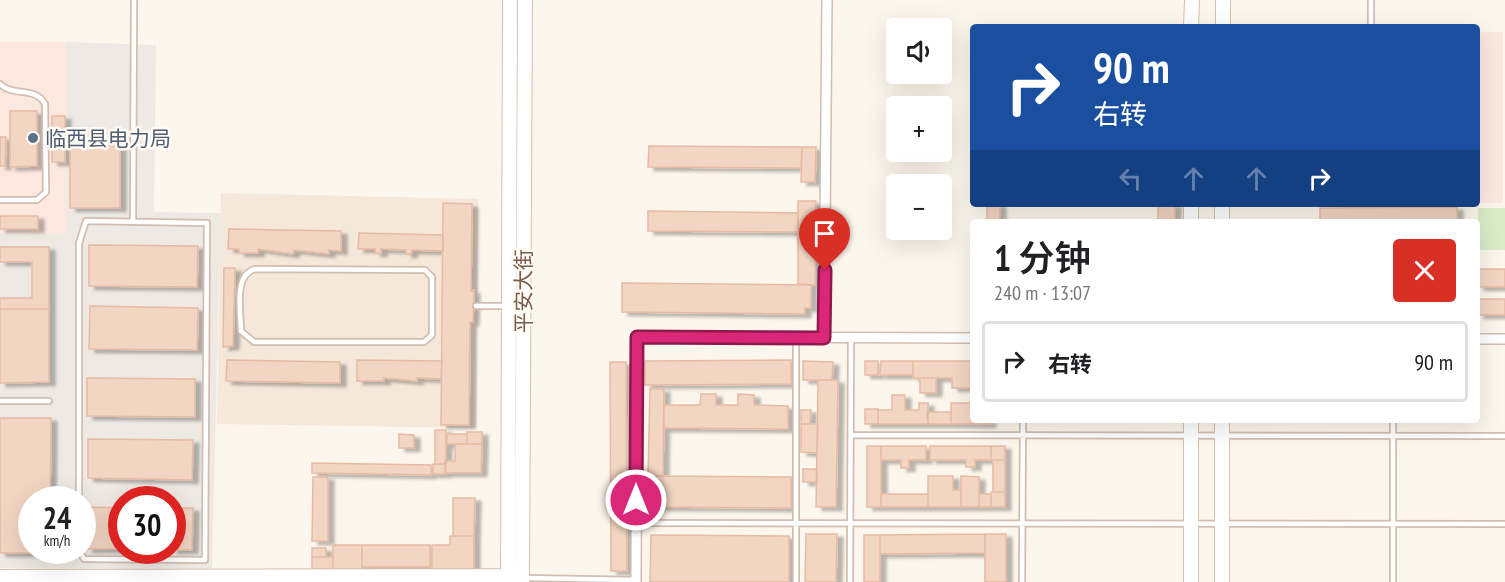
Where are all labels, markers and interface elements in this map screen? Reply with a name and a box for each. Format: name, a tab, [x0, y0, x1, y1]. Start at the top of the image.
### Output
map controls	[886, 18, 952, 240]
button: sound	[886, 18, 952, 84]
text: 90 m	[1093, 40, 1170, 95]
icon: right	[994, 48, 1072, 126]
button: +	[886, 96, 952, 162]
text: 右转	[1093, 97, 1147, 131]
place label: 临西县电力局	[45, 125, 171, 152]
marker: 临西县电力局	[26, 131, 40, 145]
icon: left	[1114, 162, 1147, 195]
icon: ahead	[1177, 162, 1210, 195]
icon: ahead	[1240, 162, 1273, 195]
icon: right	[1303, 162, 1336, 195]
button: −	[886, 174, 952, 240]
pin	[799, 208, 850, 270]
icon: arrive	[808, 217, 841, 250]
text: 1 分钟	[994, 234, 1091, 281]
button: close	[1393, 239, 1456, 302]
street label: 平安大街	[510, 249, 537, 333]
text: 240 m · 13:07	[994, 280, 1091, 306]
icon: right	[997, 345, 1030, 378]
text: 90 m	[1414, 348, 1453, 376]
text: 右转	[1048, 350, 1092, 378]
position arrow	[604, 468, 668, 532]
speed limit sign: 30	[108, 486, 186, 564]
text: 24	[43, 498, 71, 537]
text: km/h	[44, 531, 70, 550]

